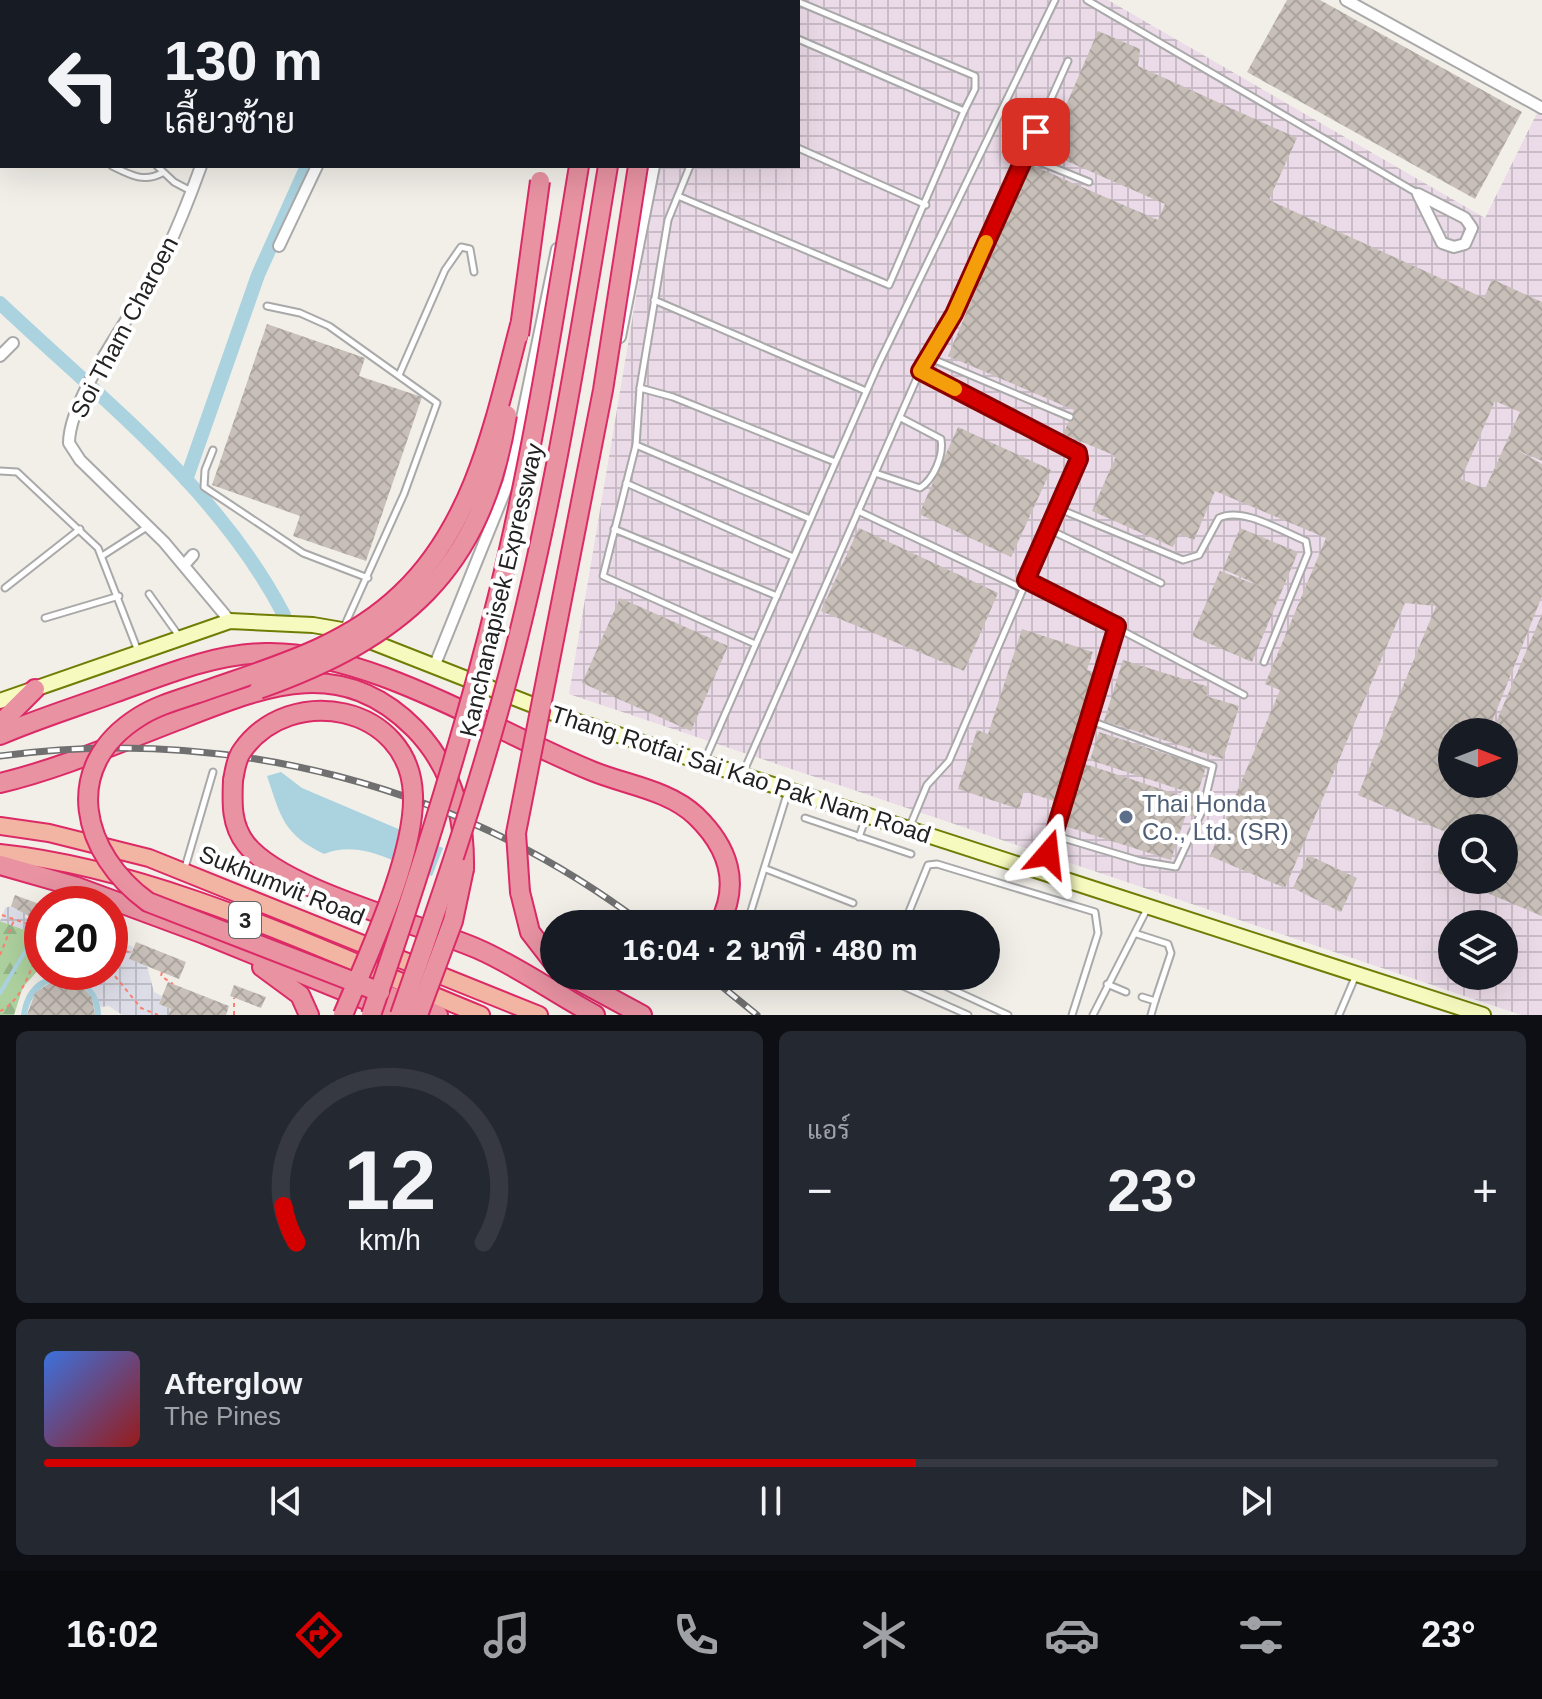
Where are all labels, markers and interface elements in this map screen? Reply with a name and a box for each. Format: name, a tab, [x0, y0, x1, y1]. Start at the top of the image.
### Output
text: 130 m	[164, 29, 323, 92]
icon: left	[32, 32, 136, 136]
pin	[1002, 98, 1070, 166]
text: เลี้ยวซ้าย	[164, 100, 295, 141]
icon: arrive	[1014, 110, 1058, 154]
street label: Soi Tham Charoen	[65, 232, 183, 422]
street label: Kanchanapisek Expressway	[454, 441, 548, 739]
street label: Thang Rotfai Sai Kao Pak Nam Road	[548, 700, 934, 848]
north arrow	[1438, 718, 1518, 798]
map controls	[1438, 718, 1518, 990]
place label: Thai Honda Co., Ltd. (SR)	[1142, 790, 1289, 845]
marker: Thai Honda Co., Ltd. (SR)	[1117, 808, 1135, 826]
position arrow	[1006, 812, 1090, 896]
button: search	[1438, 814, 1518, 894]
street label: Sukhumvit Road	[195, 840, 369, 930]
speed limit sign: 20	[24, 886, 128, 990]
road number: 3	[229, 902, 261, 938]
button: layers	[1438, 910, 1518, 990]
text: 16:04 · 2 นาที · 480 m	[622, 933, 918, 966]
text: แอร์	[807, 1115, 850, 1145]
text: 12	[343, 1134, 436, 1227]
text: 23°	[1107, 1157, 1198, 1224]
text: −	[807, 1166, 833, 1215]
text: +	[1472, 1166, 1498, 1215]
text: km/h	[359, 1224, 420, 1256]
text: Afterglow	[164, 1367, 302, 1400]
text: The Pines	[164, 1401, 281, 1431]
icon: previous	[264, 1479, 308, 1523]
icon: pause	[749, 1479, 793, 1523]
icon: next	[1234, 1479, 1278, 1523]
icon: directions	[291, 1607, 347, 1663]
icon: music	[479, 1607, 535, 1663]
icon: phone	[668, 1607, 724, 1663]
icon: climate	[856, 1607, 912, 1663]
icon: car	[1044, 1607, 1100, 1663]
icon: filters	[1233, 1607, 1289, 1663]
text: 16:02	[66, 1614, 158, 1655]
text: 23°	[1421, 1614, 1476, 1655]

